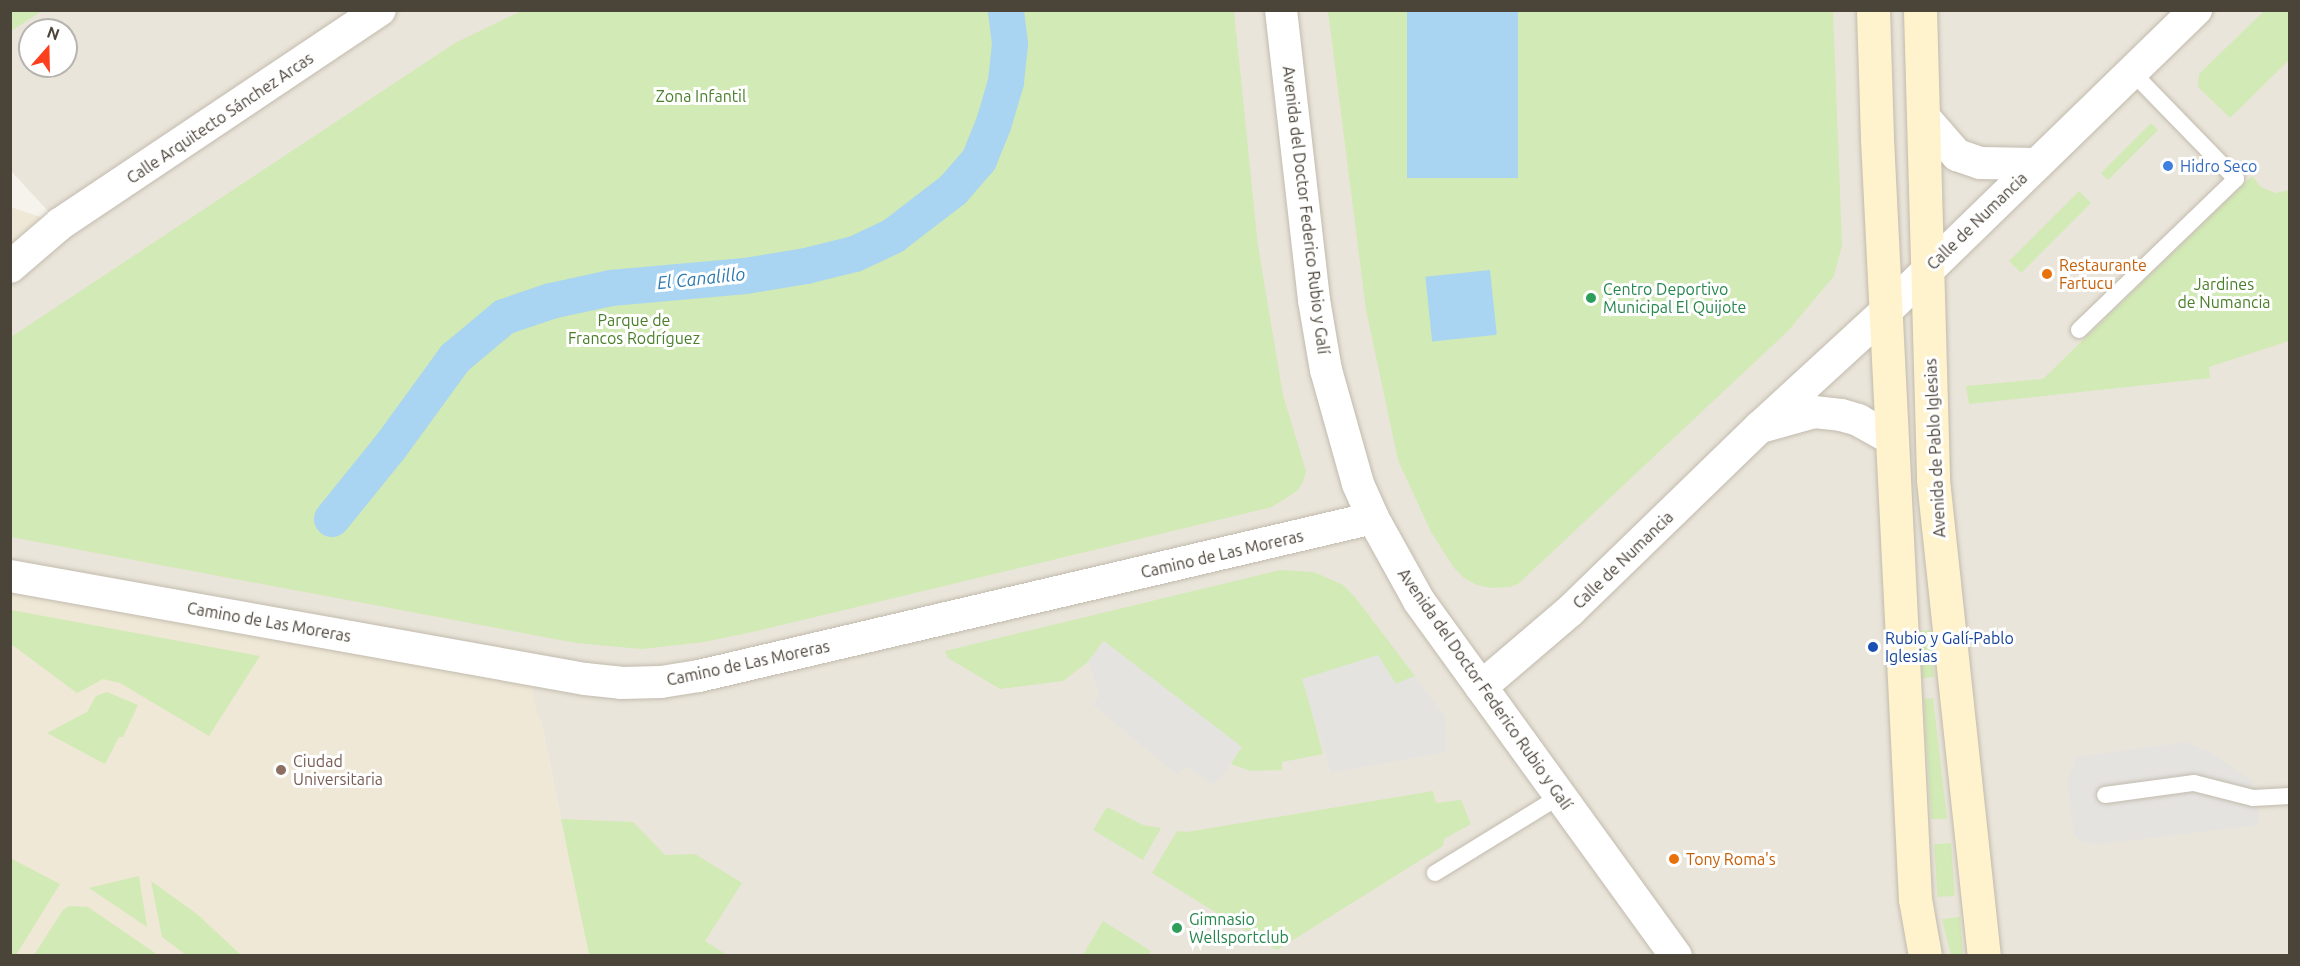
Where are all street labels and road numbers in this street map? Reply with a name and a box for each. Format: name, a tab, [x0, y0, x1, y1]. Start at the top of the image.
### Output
street label: Calle Arquitecto Sánchez Arcas	[123, 48, 317, 188]
street label: Avenida del Doctor Federico Rubio y Galí	[1279, 65, 1333, 355]
street label: Calle de Numancia	[1923, 168, 2031, 274]
street label: Avenida de Pablo Iglesias	[1921, 358, 1949, 538]
street label: Calle de Numancia	[1569, 507, 1677, 613]
street label: Camino de Las Moreras	[1139, 526, 1305, 582]
street label: Avenida del Doctor Federico Rubio y Galí	[1394, 565, 1576, 813]
street label: Camino de Las Moreras	[186, 598, 352, 646]
street label: Camino de Las Moreras	[665, 636, 831, 690]

